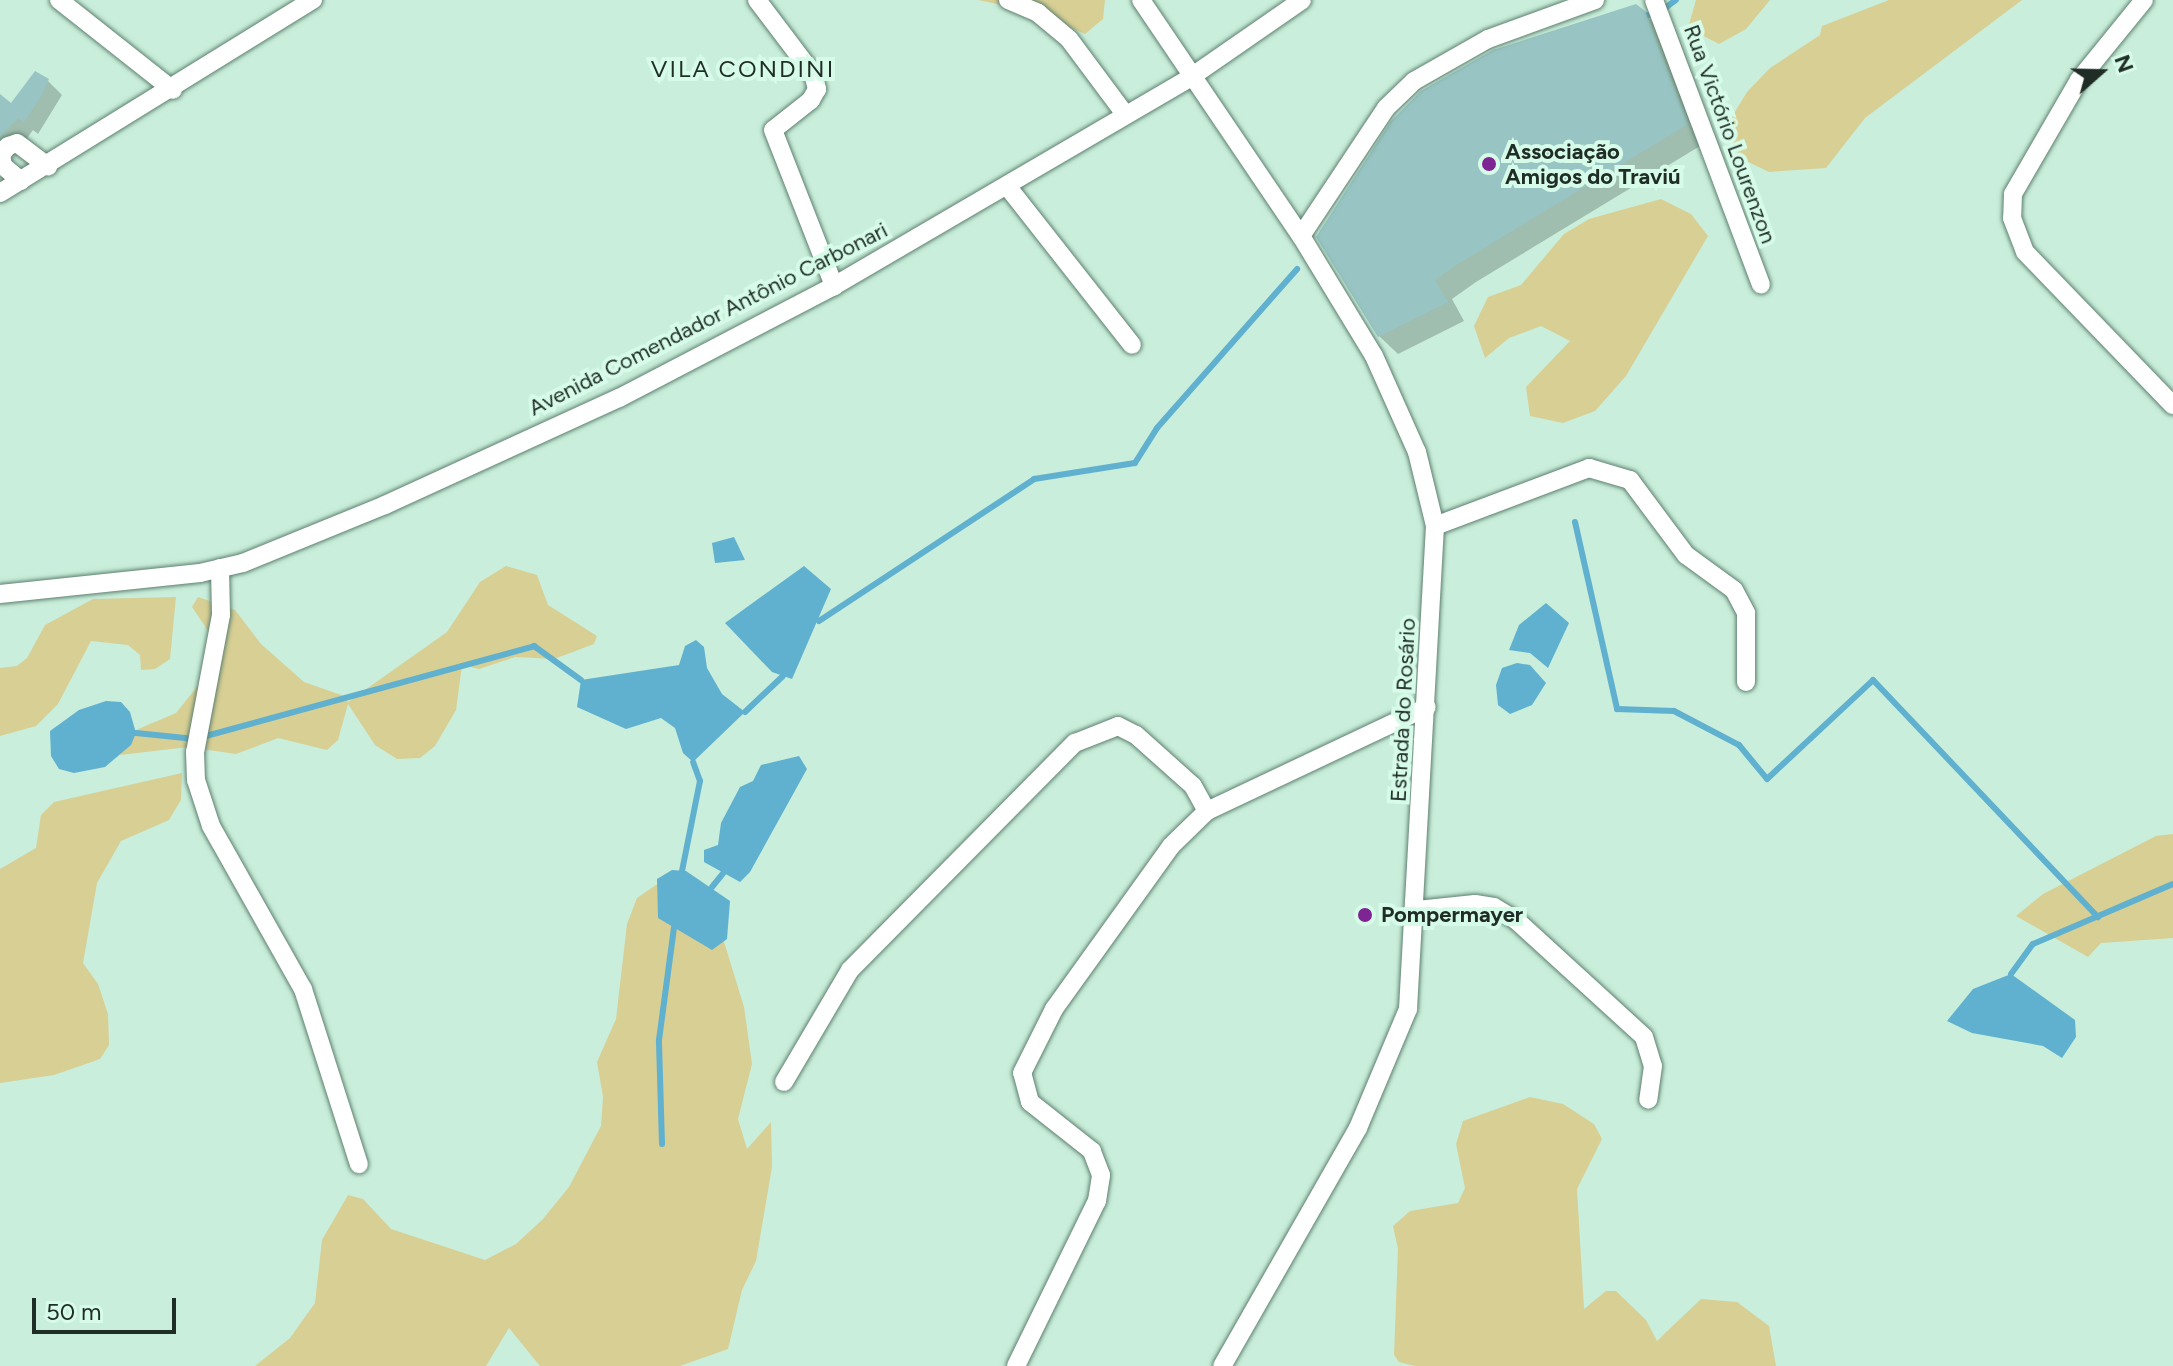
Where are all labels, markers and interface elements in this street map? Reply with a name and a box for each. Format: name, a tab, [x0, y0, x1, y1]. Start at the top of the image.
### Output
street label: Rua Victório Lourenzon	[1678, 21, 1782, 247]
north arrow	[2061, 32, 2141, 112]
text: N	[2108, 51, 2140, 76]
district label: VILA CONDINI	[651, 55, 835, 83]
place label: Associação Amigos do Traviú	[1505, 138, 1681, 190]
marker: Associação Amigos do Traviú	[1480, 155, 1498, 173]
street label: Avenida Comendador Antônio Carbonari	[524, 217, 892, 421]
street label: Estrada do Rosário	[1385, 617, 1421, 803]
place label: Pompermayer	[1381, 902, 1523, 928]
marker: Pompermayer	[1356, 906, 1374, 924]
scale bar	[36, 1282, 180, 1332]
text: 50 m	[46, 1297, 102, 1326]

